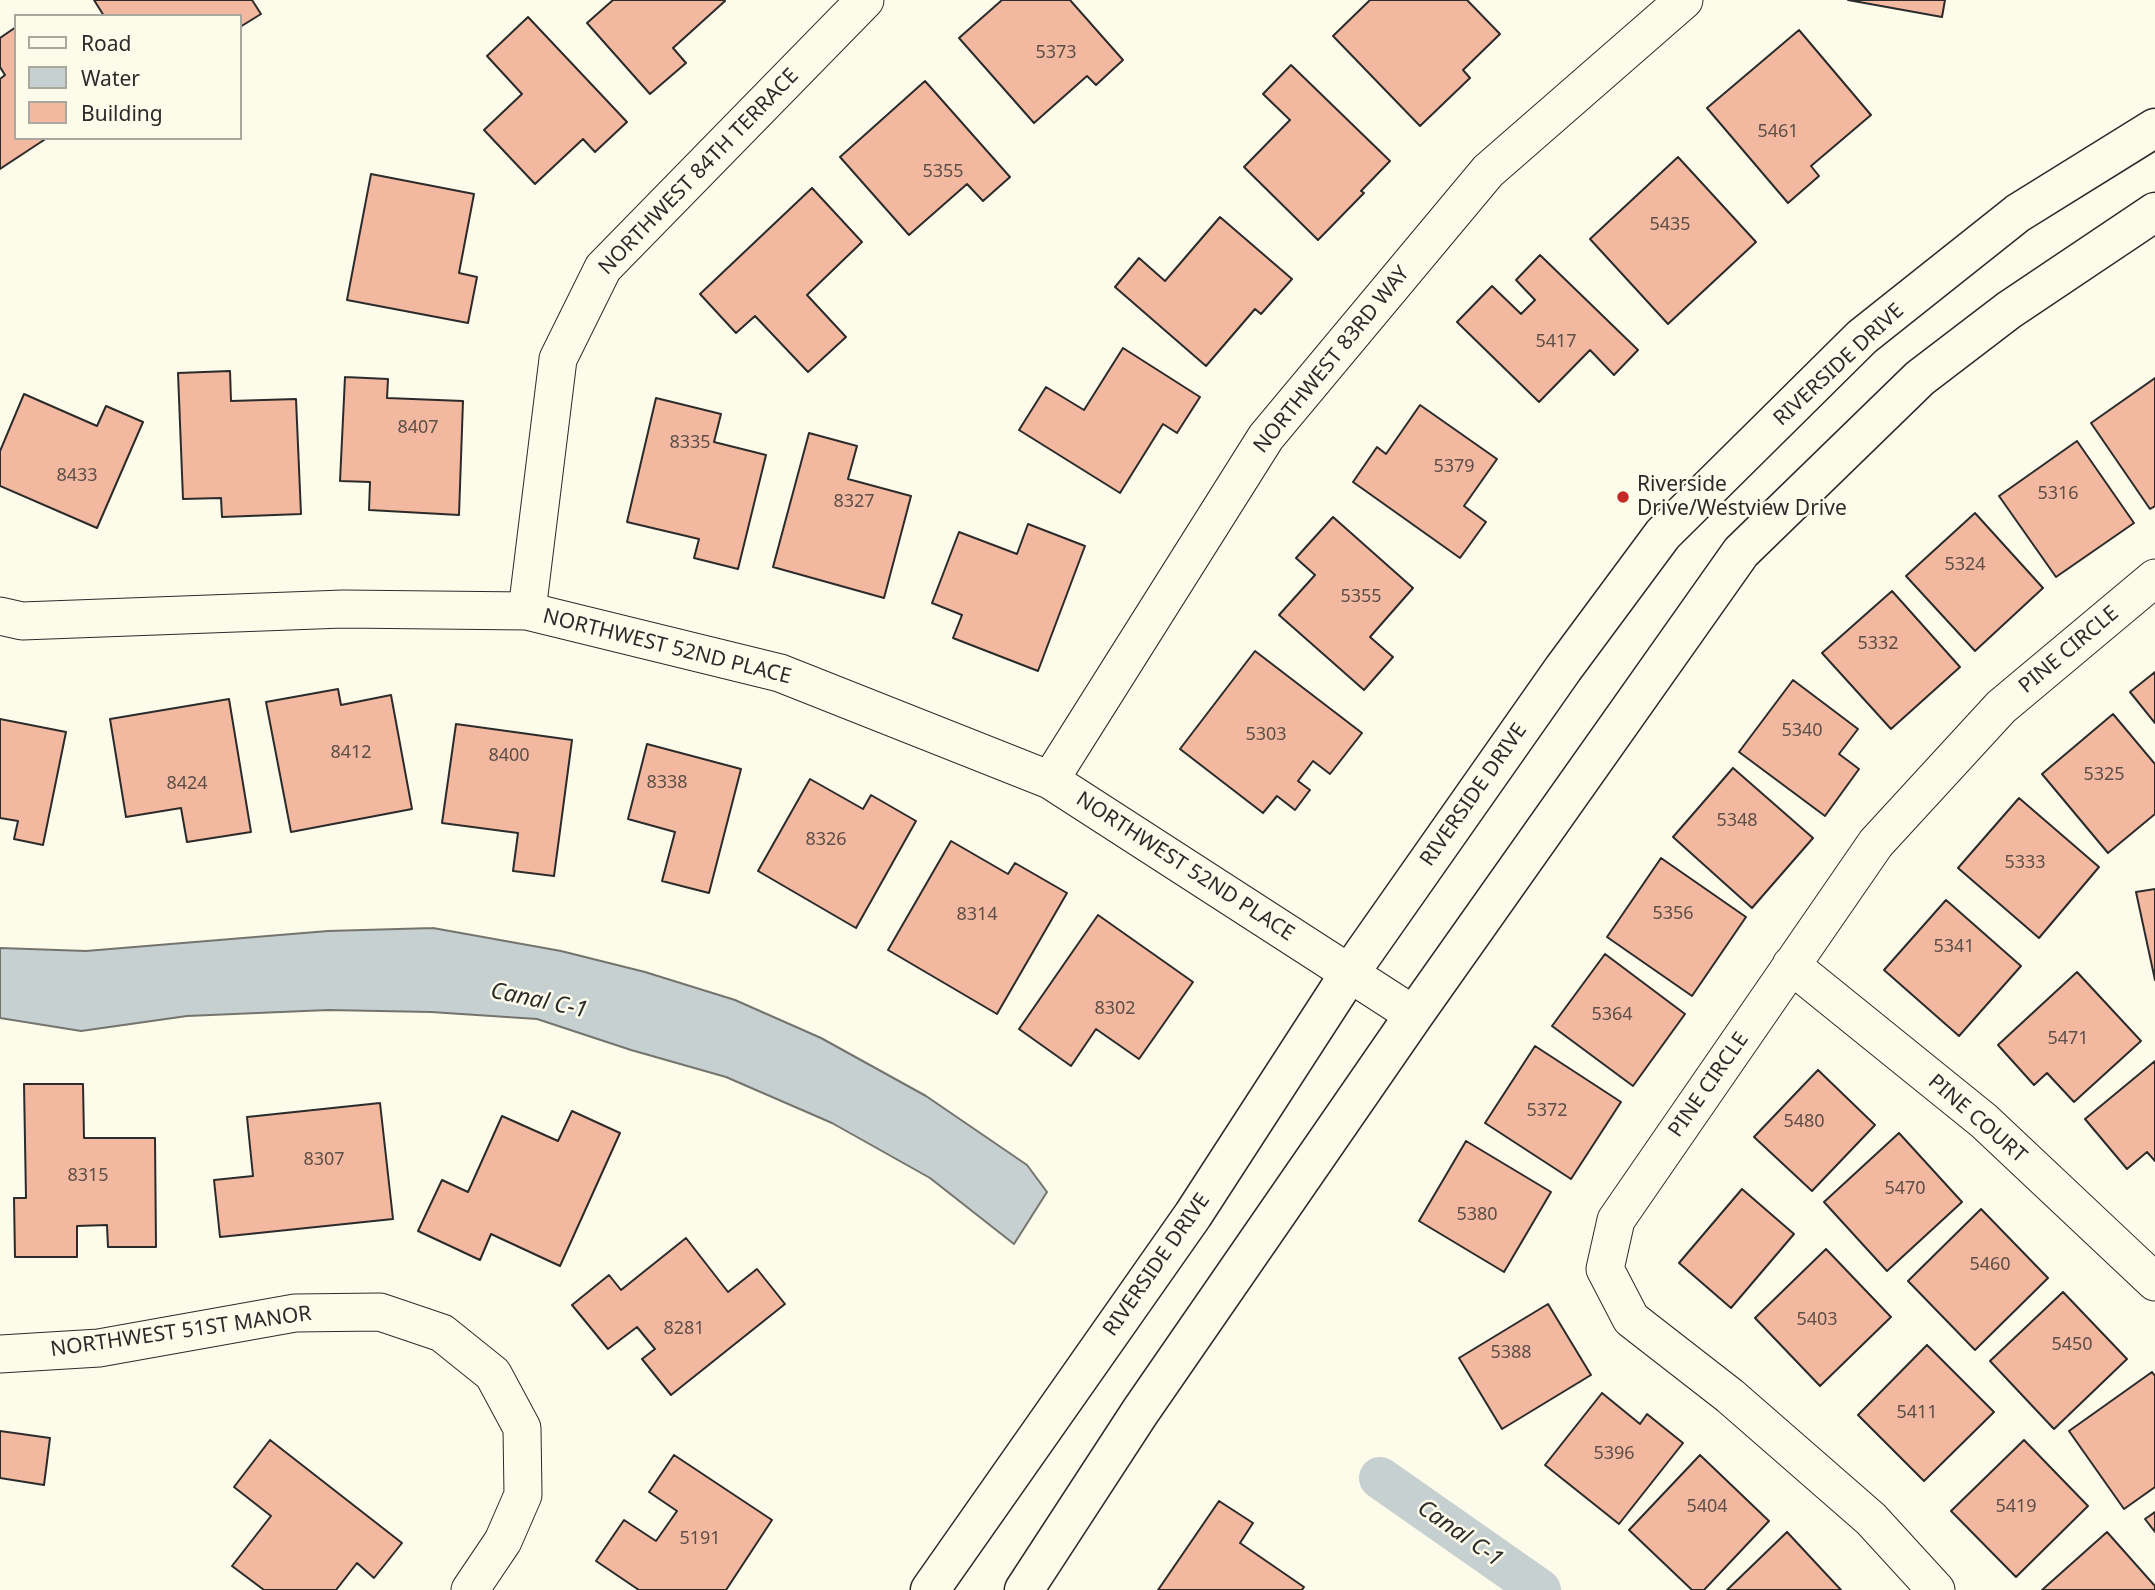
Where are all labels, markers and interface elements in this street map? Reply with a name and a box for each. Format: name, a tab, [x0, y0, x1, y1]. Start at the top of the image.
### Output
legend	[14, 14, 242, 140]
text: Road	[81, 29, 131, 57]
house number: 5373	[1035, 42, 1077, 64]
text: Water	[81, 64, 140, 92]
street label: NORTHWEST 84TH TERRACE	[594, 64, 804, 280]
text: Building	[81, 99, 163, 127]
house number: 5461	[1757, 121, 1799, 143]
house number: 5355	[922, 161, 964, 183]
house number: 5435	[1649, 214, 1691, 236]
street label: NORTHWEST 83RD WAY	[1249, 261, 1415, 459]
street label: RIVERSIDE DRIVE	[1769, 298, 1909, 432]
house number: 5417	[1535, 331, 1577, 353]
house number: 8407	[397, 417, 439, 439]
house number: 8335	[669, 432, 711, 454]
house number: 5379	[1433, 456, 1475, 478]
house number: 8433	[56, 465, 98, 487]
place label: Riverside Drive/Westview Drive	[1637, 472, 1847, 522]
house number: 5316	[2037, 483, 2079, 505]
marker: Riverside Drive/Westview Drive	[1615, 489, 1631, 505]
house number: 8327	[833, 491, 875, 513]
house number: 5324	[1944, 554, 1986, 576]
house number: 5355	[1340, 586, 1382, 608]
street label: PINE CIRCLE	[2014, 601, 2124, 699]
street label: NORTHWEST 52ND PLACE	[540, 604, 794, 690]
house number: 5332	[1857, 633, 1899, 655]
street label: RIVERSIDE DRIVE	[1415, 719, 1533, 871]
house number: 5340	[1781, 720, 1823, 742]
house number: 5303	[1245, 724, 1287, 746]
house number: 8412	[330, 742, 372, 764]
house number: 8400	[488, 745, 530, 767]
house number: 5325	[2083, 764, 2125, 786]
house number: 8338	[646, 772, 688, 794]
house number: 8424	[166, 773, 208, 795]
street label: NORTHWEST 52ND PLACE	[1071, 787, 1299, 947]
house number: 5348	[1716, 810, 1758, 832]
house number: 8326	[805, 829, 847, 851]
house number: 5333	[2004, 852, 2046, 874]
house number: 5356	[1652, 903, 1694, 925]
house number: 8314	[956, 904, 998, 926]
house number: 5341	[1933, 936, 1975, 958]
water label: Canal C-1	[488, 977, 590, 1025]
house number: 8302	[1094, 998, 1136, 1020]
house number: 5364	[1591, 1004, 1633, 1026]
street label: PINE CIRCLE	[1664, 1028, 1754, 1142]
house number: 5471	[2047, 1028, 2089, 1050]
street label: PINE COURT	[1923, 1069, 2031, 1169]
house number: 5372	[1526, 1100, 1568, 1122]
house number: 5480	[1783, 1111, 1825, 1133]
house number: 8307	[303, 1149, 345, 1171]
house number: 8315	[67, 1165, 109, 1187]
house number: 5470	[1884, 1178, 1926, 1200]
street label: RIVERSIDE DRIVE	[1098, 1189, 1216, 1341]
house number: 5380	[1456, 1204, 1498, 1226]
house number: 5460	[1969, 1254, 2011, 1276]
street label: NORTHWEST 51ST MANOR	[49, 1301, 313, 1363]
house number: 5403	[1796, 1309, 1838, 1331]
house number: 8281	[663, 1318, 705, 1340]
house number: 5450	[2051, 1334, 2093, 1356]
house number: 5388	[1490, 1342, 1532, 1364]
house number: 5411	[1896, 1402, 1938, 1424]
house number: 5396	[1593, 1443, 1635, 1465]
water label: Canal C-1	[1412, 1495, 1508, 1573]
house number: 5404	[1686, 1496, 1728, 1518]
house number: 5419	[1995, 1496, 2037, 1518]
house number: 5191	[679, 1528, 721, 1550]

